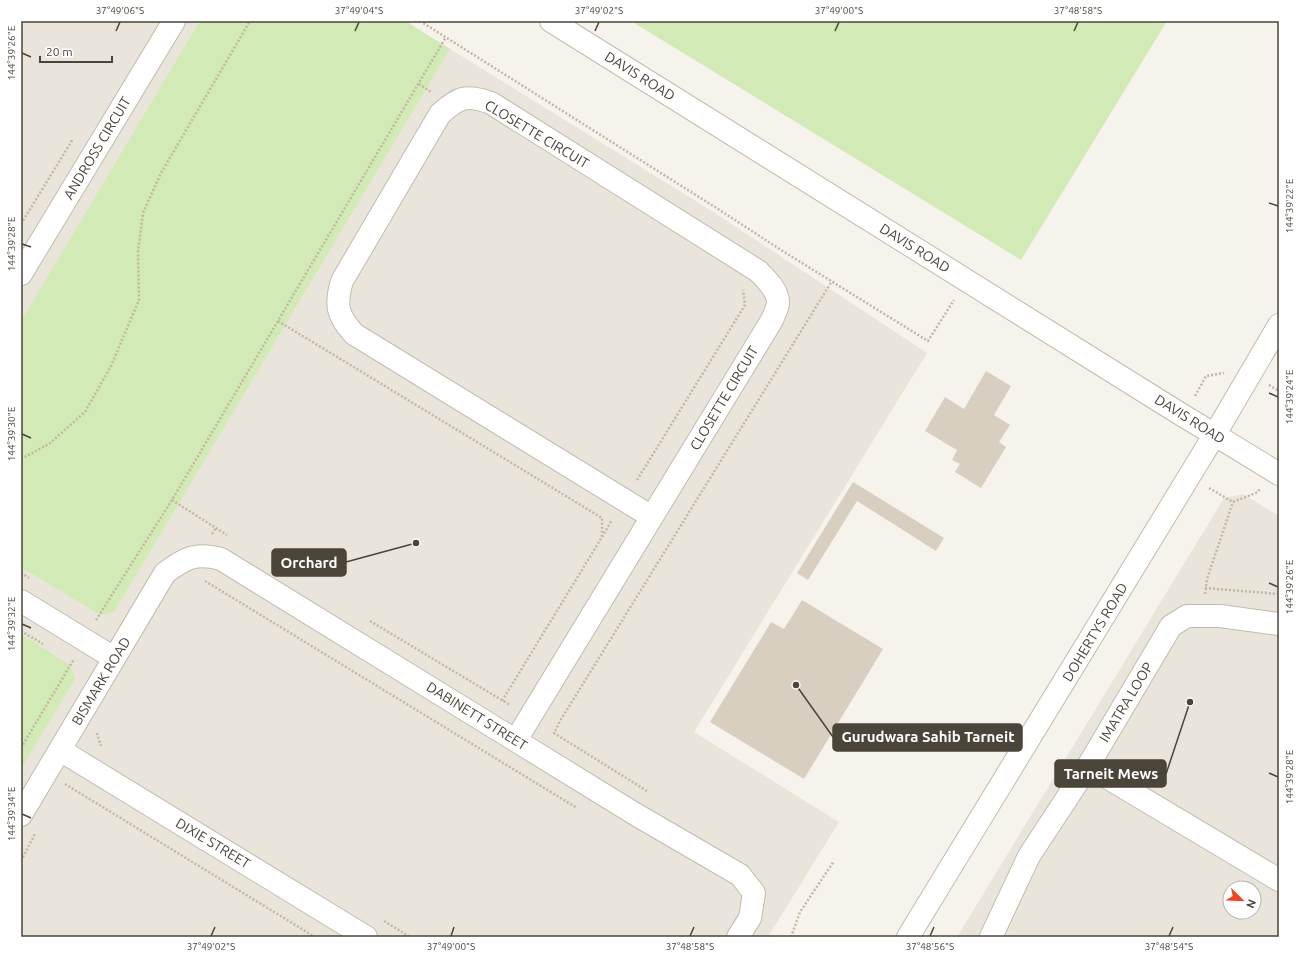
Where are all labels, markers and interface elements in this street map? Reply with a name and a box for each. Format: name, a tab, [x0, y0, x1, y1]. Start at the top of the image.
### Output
text: 37°49'06"S	[96, 5, 144, 16]
text: 37°49'04"S	[335, 5, 383, 16]
text: 37°49'02"S	[575, 5, 623, 16]
text: 37°49'00"S	[815, 5, 863, 16]
text: 37°48'58"S	[1054, 5, 1102, 16]
text: 144°39'26"E	[6, 25, 17, 80]
scale bar	[40, 38, 112, 64]
text: 20 m	[46, 45, 73, 58]
street label: DAVIS ROAD	[602, 48, 678, 104]
street label: ANDROSS CIRCUIT	[60, 94, 134, 202]
street label: CLOSETTE CIRCUIT	[482, 97, 592, 172]
text: 144°39'22"E	[1284, 178, 1295, 233]
text: 144°39'28"E	[6, 216, 17, 271]
street label: DAVIS ROAD	[877, 220, 953, 276]
street label: CLOSETTE CIRCUIT	[687, 343, 762, 453]
text: 144°39'24"E	[1284, 369, 1295, 424]
street label: DAVIS ROAD	[1152, 391, 1228, 447]
text: 144°39'30"E	[6, 406, 17, 461]
callout: Orchard	[272, 549, 346, 576]
text: Orchard	[280, 554, 338, 571]
text: 144°39'26"E	[1284, 559, 1295, 614]
street label: DOHERTYS ROAD	[1059, 580, 1131, 684]
text: 144°39'32"E	[6, 596, 17, 651]
street label: BISMARK ROAD	[68, 634, 134, 728]
street label: IMATRA LOOP	[1096, 659, 1156, 745]
street label: DABINETT STREET	[424, 679, 530, 754]
callout: Gurudwara Sahib Tarneit	[833, 724, 1022, 751]
text: Gurudwara Sahib Tarneit	[841, 728, 1015, 745]
text: 144°39'28"E	[1284, 749, 1295, 804]
callout: Tarneit Mews	[1055, 760, 1166, 787]
text: Tarneit Mews	[1064, 765, 1158, 782]
text: 144°39'34"E	[6, 786, 17, 841]
street label: DIXIE STREET	[173, 814, 253, 872]
north arrow	[1222, 880, 1262, 920]
text: N	[1244, 898, 1258, 910]
text: 37°49'02"S	[187, 941, 235, 952]
text: 37°49'00"S	[427, 941, 475, 952]
text: 37°48'58"S	[666, 941, 714, 952]
text: 37°48'56"S	[906, 941, 954, 952]
text: 37°48'54"S	[1145, 941, 1193, 952]

